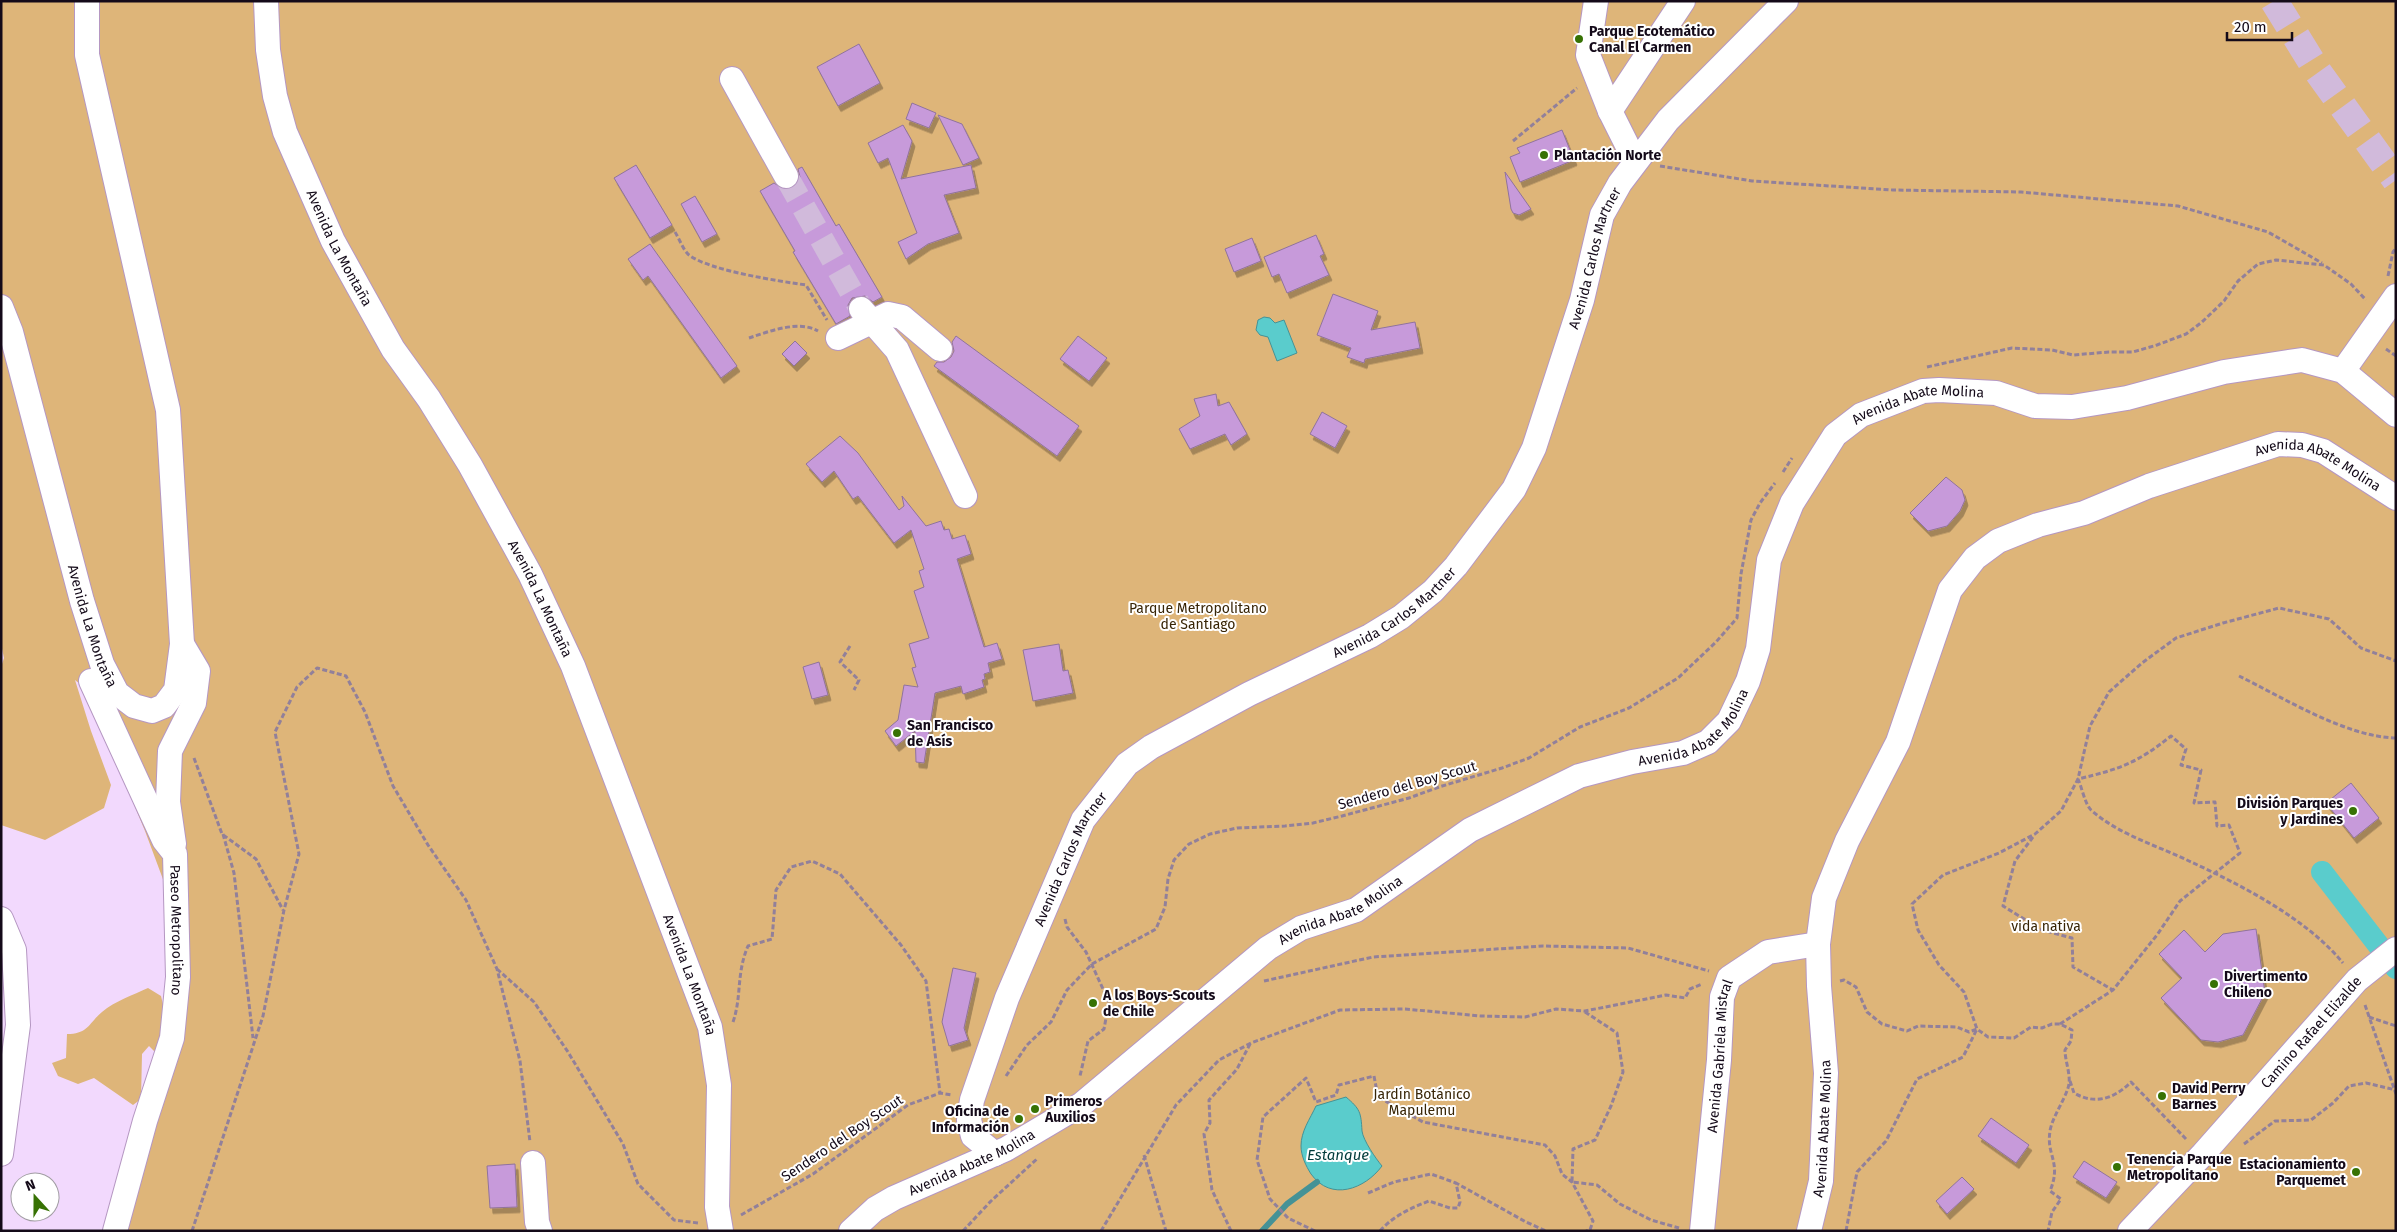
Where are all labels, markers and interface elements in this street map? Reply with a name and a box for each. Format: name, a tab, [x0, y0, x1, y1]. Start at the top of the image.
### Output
scale bar	[2227, 10, 2292, 42]
text: 20 m	[2234, 18, 2267, 36]
place label: Parque Ecotemático Canal El Carmen	[1589, 23, 1715, 56]
marker: Parque Ecotemático Canal El Carmen	[1573, 33, 1585, 45]
place label: Plantación Norte	[1554, 147, 1661, 164]
marker: Plantación Norte	[1538, 149, 1550, 161]
street label: Avenida Carlos Martner	[1565, 184, 1625, 331]
street label: Avenida La Montaña	[303, 187, 375, 309]
street label: Avenida Abate Molina	[1848, 382, 1985, 428]
street label: Avenida Abate Molina	[2252, 436, 2384, 495]
street label: Avenida La Montaña	[504, 537, 576, 660]
street label: Avenida La Montaña	[64, 563, 121, 690]
street label: Avenida Carlos Martner	[1330, 563, 1460, 662]
park label: Parque Metropolitano de Santiago	[1129, 600, 1267, 633]
street label: Avenida Abate Molina	[1637, 686, 1752, 770]
place label: San Francisco de Asís	[907, 717, 993, 750]
marker: San Francisco de Asís	[891, 727, 903, 739]
street label: Sendero del Boy Scout	[1336, 757, 1479, 813]
street label: Avenida Carlos Martner	[1031, 788, 1111, 929]
place label: División Parques y Jardines	[2237, 795, 2343, 828]
marker: División Parques y Jardines	[2347, 805, 2359, 817]
street label: Paseo Metropolitano	[166, 864, 186, 997]
street label: Avenida Abate Molina	[1275, 872, 1406, 949]
street label: Avenida La Montaña	[659, 912, 719, 1036]
park label: vida nativa	[2011, 918, 2081, 935]
place label: Divertimento Chileno	[2224, 968, 2308, 1001]
street label: Camino Rafael Elizalde	[2257, 973, 2365, 1092]
street label: Avenida Gabriela Mistral	[1704, 977, 1737, 1134]
marker: Divertimento Chileno	[2208, 978, 2220, 990]
place label: A los Boys-Scouts de Chile	[1102, 987, 1216, 1020]
marker: A los Boys-Scouts de Chile	[1087, 997, 1099, 1009]
street label: Avenida Abate Molina	[1809, 1059, 1835, 1199]
place label: David Perry Barnes	[2172, 1080, 2246, 1113]
park label: Jardín Botánico Mapulemu	[1373, 1086, 1471, 1119]
marker: David Perry Barnes	[2156, 1090, 2168, 1102]
street label: Sendero del Boy Scout	[778, 1091, 907, 1185]
place label: Primeros Auxilios	[1044, 1093, 1103, 1126]
place label: Oficina de Información	[932, 1103, 1009, 1136]
marker: Primeros Auxilios	[1029, 1103, 1041, 1115]
marker: Oficina de Información	[1013, 1113, 1025, 1125]
street label: Avenida Abate Molina	[906, 1126, 1038, 1200]
water label: Estanque	[1307, 1146, 1369, 1164]
place label: Tenencia Parque Metropolitano	[2127, 1151, 2232, 1184]
place label: Estacionamiento Parquemet	[2240, 1156, 2347, 1189]
marker: Tenencia Parque Metropolitano	[2111, 1161, 2123, 1173]
marker: Estacionamiento Parquemet	[2350, 1166, 2362, 1178]
north arrow	[10, 1172, 60, 1222]
text: N	[23, 1176, 38, 1195]

